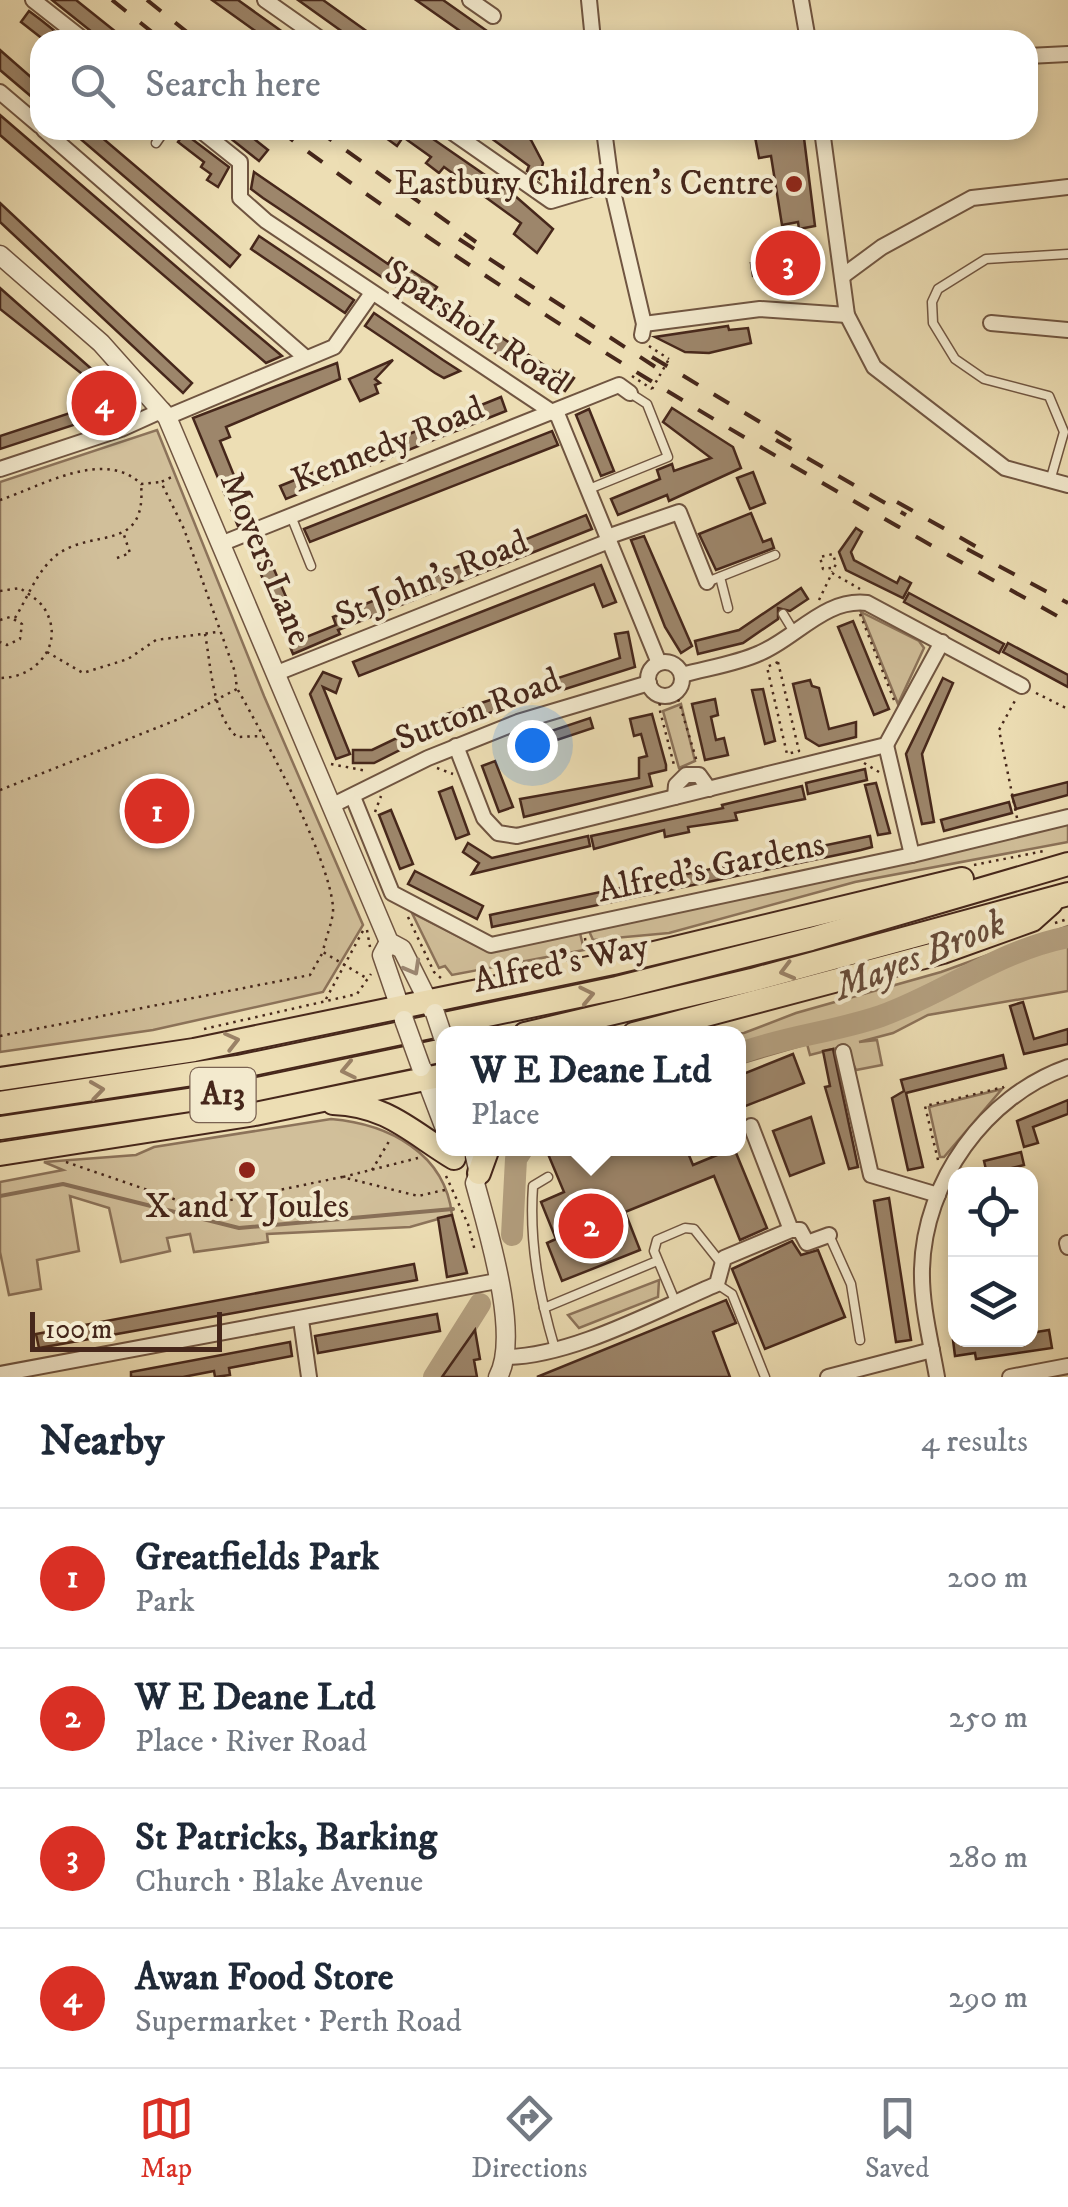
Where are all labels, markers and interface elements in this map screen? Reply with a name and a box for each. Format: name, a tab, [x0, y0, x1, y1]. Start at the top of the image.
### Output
search box	[30, 30, 1038, 140]
icon: search	[65, 58, 120, 113]
text: Search here	[145, 61, 321, 109]
place label: Eastbury Children's Centre	[395, 162, 774, 206]
marker: Eastbury Children's Centre	[783, 173, 805, 195]
pin: 3	[756, 226, 820, 300]
street label: Sparsholt Road	[376, 250, 577, 406]
pin: 4	[72, 366, 136, 440]
street label: Kennedy Road	[285, 386, 491, 504]
street label: Movers Lane	[209, 466, 321, 652]
street label: St John's Road	[329, 520, 535, 638]
street label: Sutton Road	[389, 658, 567, 762]
your location	[507, 720, 558, 771]
pin: 1	[124, 774, 190, 848]
street label: Alfred's Gardens	[594, 822, 828, 914]
water label: Mayes Brook	[825, 900, 1013, 1013]
street label: Alfred's Way	[469, 924, 653, 1004]
one-way arrow	[400, 957, 420, 975]
one-way arrow	[779, 960, 796, 981]
one-way arrow	[578, 986, 595, 1007]
popup	[436, 1026, 746, 1156]
one-way arrow	[223, 1031, 240, 1052]
text: W E Deane Ltd	[471, 1047, 711, 1095]
one-way arrow	[340, 1059, 357, 1080]
road number: A13	[190, 1068, 256, 1122]
one-way arrow	[88, 1081, 105, 1102]
text: Place	[471, 1095, 540, 1135]
marker: X and Y Joules	[236, 1159, 258, 1181]
map controls	[948, 1167, 1038, 1347]
button: locate	[948, 1167, 1038, 1257]
place label: X and Y Joules	[145, 1185, 349, 1229]
pin: 2	[558, 1188, 624, 1264]
button: layers	[948, 1257, 1038, 1347]
scale bar	[30, 1307, 222, 1352]
text: 100 m	[45, 1312, 112, 1347]
text: Nearby	[40, 1416, 164, 1468]
text: 4 results	[921, 1422, 1028, 1462]
text: Greatfields Park	[135, 1534, 379, 1582]
text: 1	[67, 1558, 78, 1598]
text: 200 m	[947, 1558, 1028, 1598]
text: Park	[135, 1582, 195, 1622]
text: W E Deane Ltd	[135, 1674, 375, 1722]
text: 2	[65, 1698, 80, 1738]
text: 250 m	[948, 1698, 1028, 1738]
text: Place · River Road	[135, 1722, 367, 1762]
text: St Patricks, Barking	[135, 1814, 437, 1862]
text: 3	[67, 1838, 78, 1878]
text: 280 m	[948, 1838, 1028, 1878]
text: Church · Blake Avenue	[135, 1862, 423, 1902]
text: Awan Food Store	[135, 1954, 393, 2002]
text: 4	[63, 1978, 82, 2018]
text: 290 m	[948, 1978, 1028, 2018]
text: Supermarket · Perth Road	[135, 2002, 462, 2042]
tab: Map	[139, 2091, 194, 2186]
tab: Directions	[471, 2091, 587, 2186]
tab: Saved	[865, 2091, 929, 2186]

